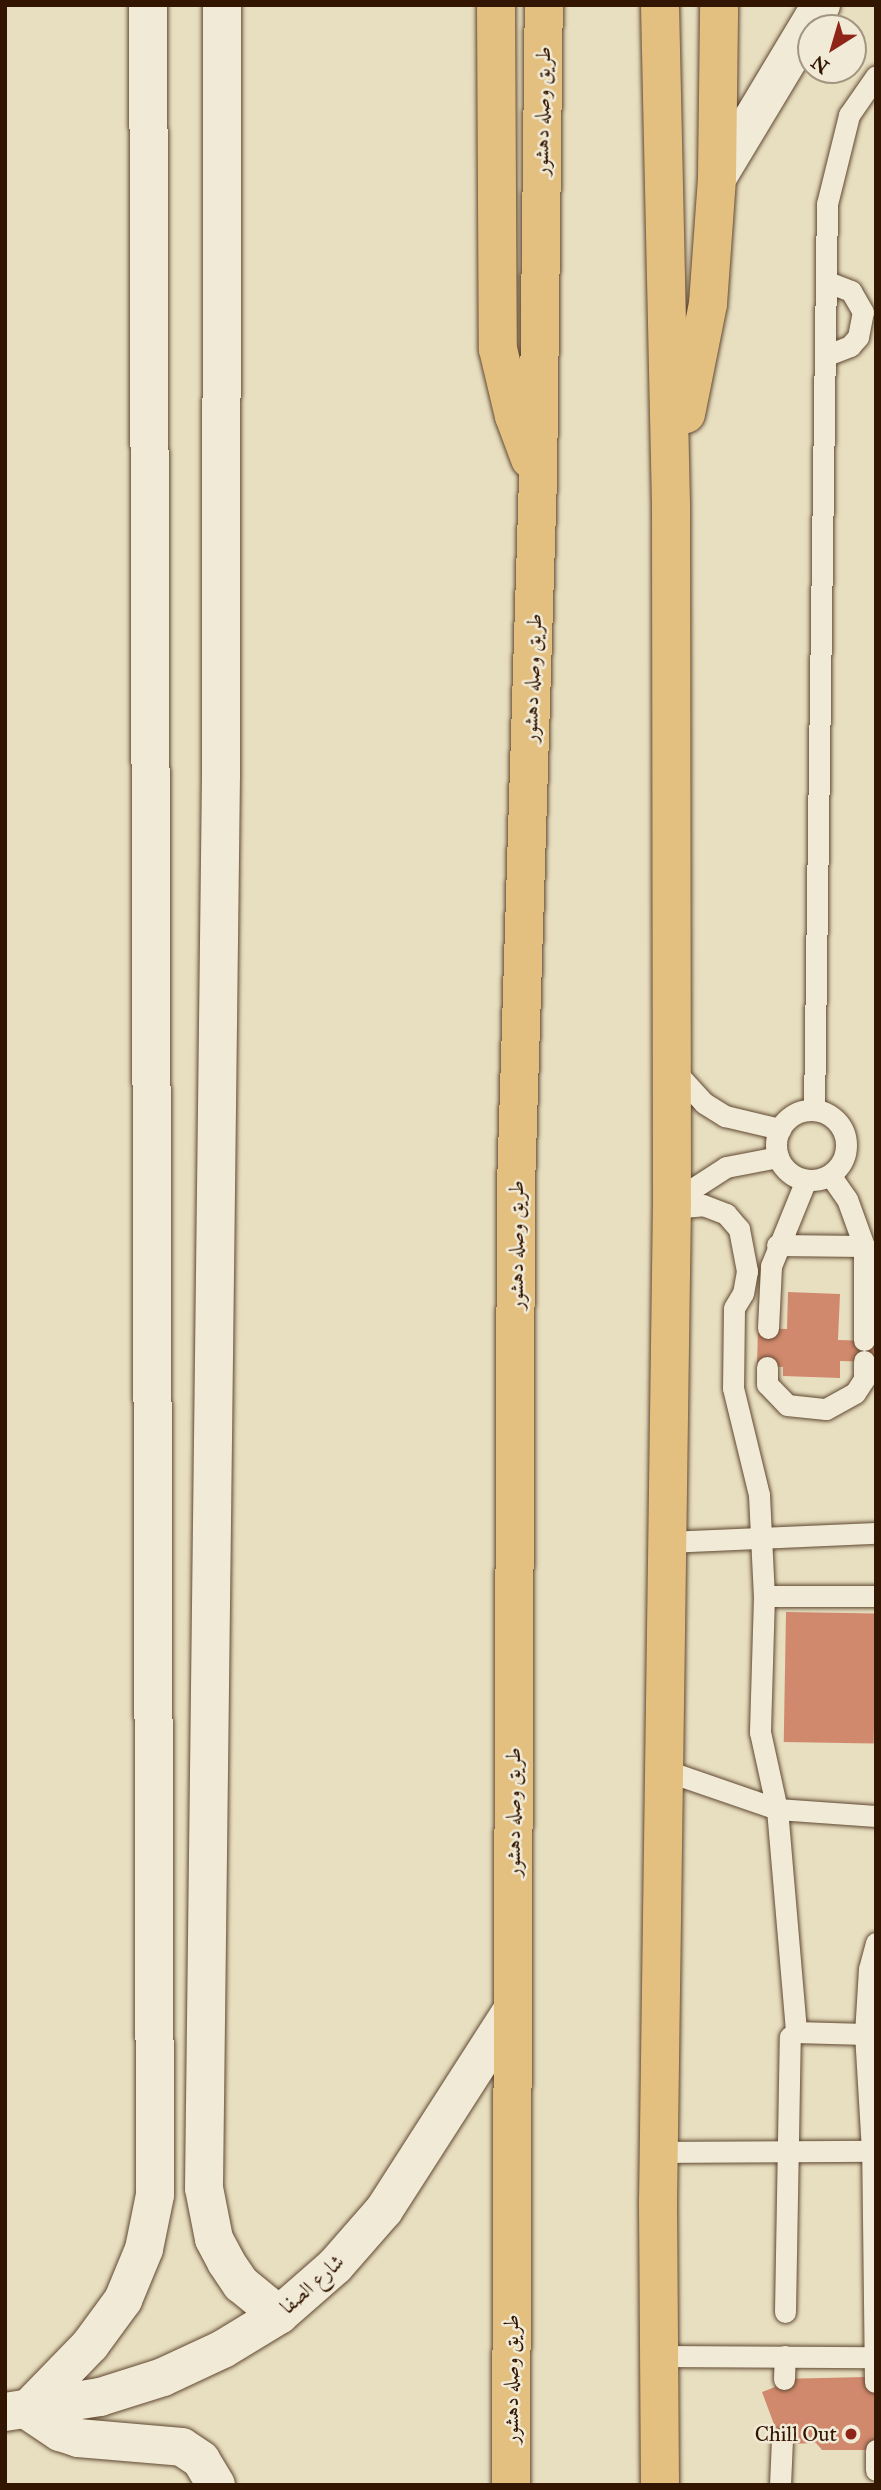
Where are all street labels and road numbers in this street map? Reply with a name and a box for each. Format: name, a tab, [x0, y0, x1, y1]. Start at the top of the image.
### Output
street label: طريق وصله دهشور	[528, 46, 556, 176]
street label: طريق وصله دهشور	[517, 613, 547, 743]
street label: طريق وصله دهشور	[503, 1180, 529, 1310]
street label: طريق وصله دهشور	[500, 1747, 526, 1877]
street label: شارع الصفا	[275, 2249, 349, 2319]
street label: طريق وصله دهشور	[498, 2314, 524, 2444]

